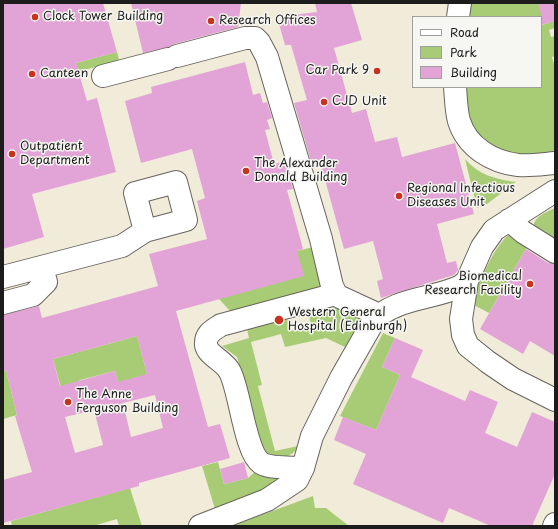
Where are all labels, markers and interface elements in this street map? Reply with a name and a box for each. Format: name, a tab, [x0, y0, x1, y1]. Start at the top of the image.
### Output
place label: Clock Tower Building	[43, 10, 163, 24]
marker: Clock Tower Building	[30, 12, 40, 22]
place label: Research Offices	[219, 14, 316, 28]
marker: Research Offices	[206, 16, 216, 26]
legend	[412, 16, 542, 88]
text: Road	[450, 23, 479, 41]
text: Park	[450, 43, 477, 61]
text: Building	[450, 63, 497, 81]
place label: Car Park 9	[306, 64, 369, 78]
marker: Car Park 9	[372, 66, 382, 76]
place label: Canteen	[40, 67, 88, 81]
marker: Canteen	[27, 69, 37, 79]
place label: CJD Unit	[332, 95, 387, 109]
marker: CJD Unit	[319, 97, 329, 107]
place label: Outpatient Department	[20, 140, 90, 168]
marker: Outpatient Department	[7, 149, 17, 159]
place label: The Alexander Donald Building	[254, 157, 347, 185]
marker: The Alexander Donald Building	[241, 166, 251, 176]
place label: Regional Infectious Diseases Unit	[407, 182, 515, 210]
marker: Regional Infectious Diseases Unit	[394, 191, 404, 201]
place label: Biomedical Research Facility	[424, 270, 522, 298]
marker: Biomedical Research Facility	[525, 279, 535, 289]
place label: Western General Hospital (Edinburgh)	[288, 306, 407, 334]
marker: Western General Hospital (Edinburgh)	[273, 314, 285, 326]
place label: The Anne Ferguson Building	[76, 388, 178, 416]
marker: The Anne Ferguson Building	[63, 397, 73, 407]

